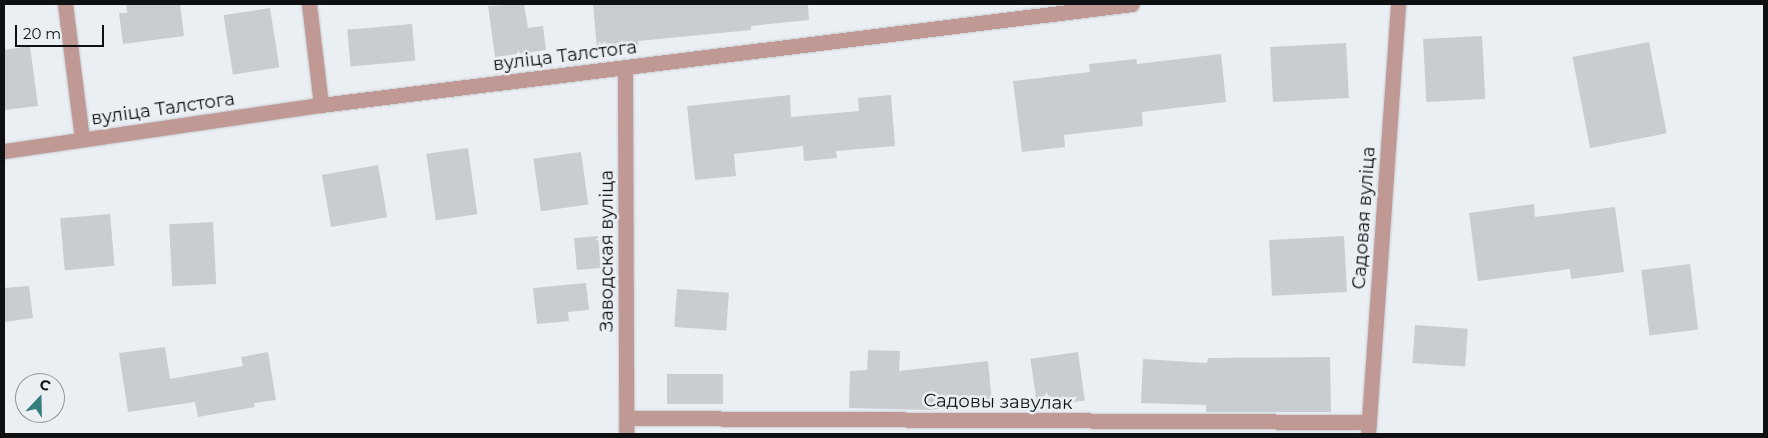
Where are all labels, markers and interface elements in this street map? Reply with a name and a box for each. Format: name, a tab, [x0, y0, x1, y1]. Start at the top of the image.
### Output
scale bar	[18, 15, 106, 47]
text: 20 m	[23, 24, 61, 43]
street label: вуліца Талстога	[492, 36, 638, 76]
street label: вуліца Талстога	[90, 88, 236, 130]
street label: Садовая вуліца	[1348, 146, 1380, 290]
street label: Заводская вуліца	[596, 170, 618, 332]
north arrow	[15, 373, 65, 423]
text: С	[37, 375, 53, 395]
street label: Садовы завулак	[923, 390, 1073, 414]

